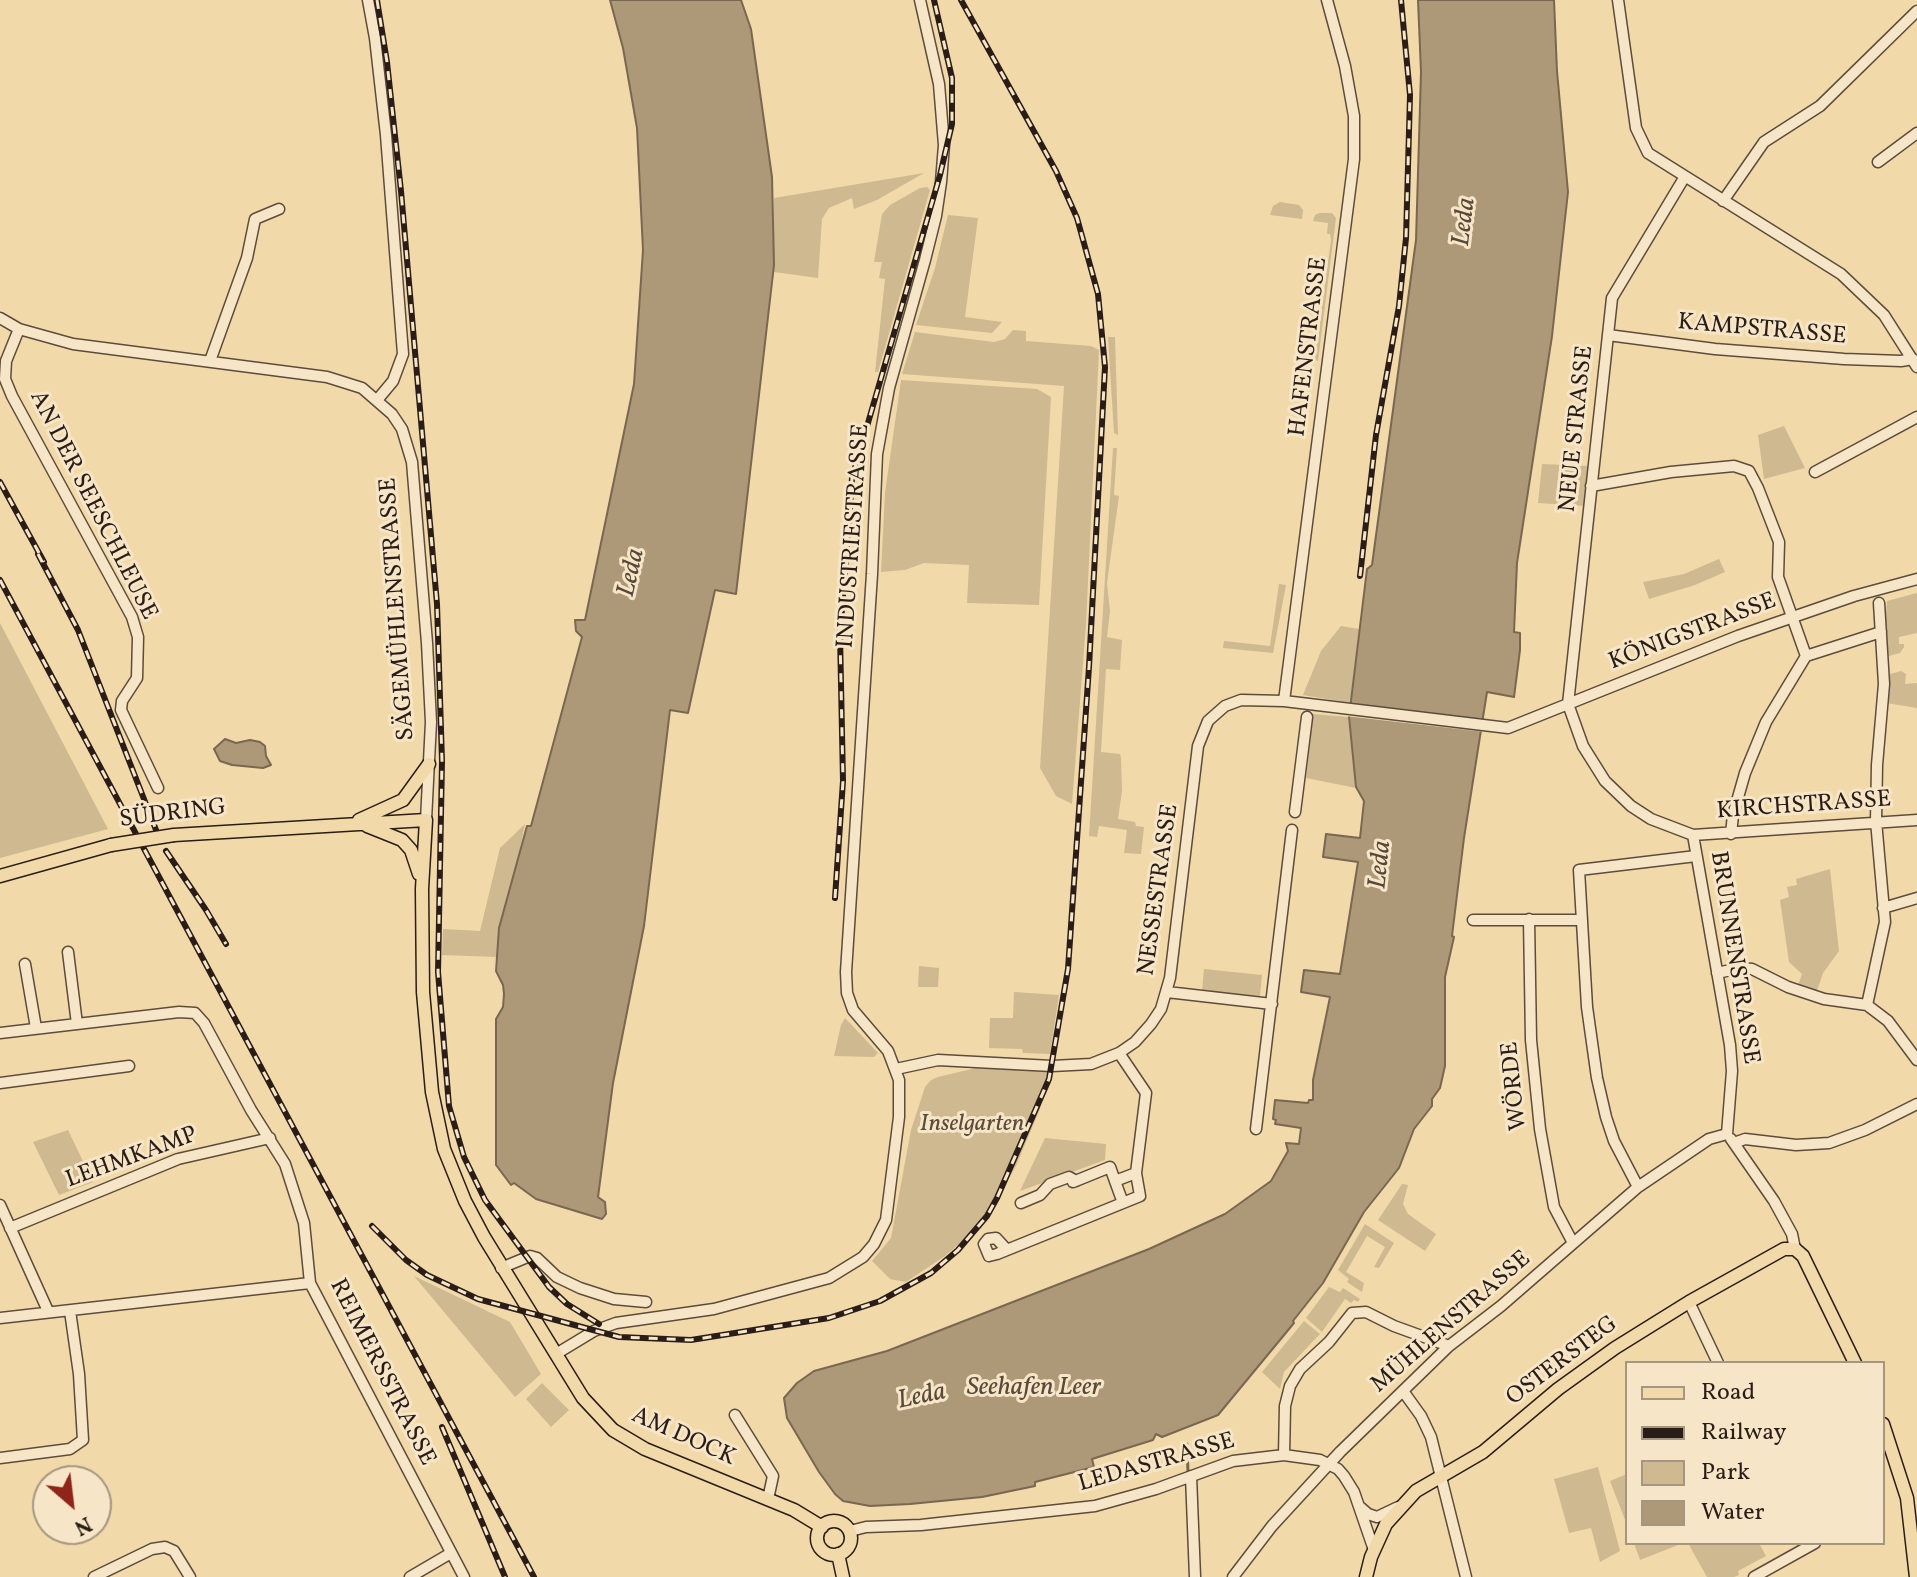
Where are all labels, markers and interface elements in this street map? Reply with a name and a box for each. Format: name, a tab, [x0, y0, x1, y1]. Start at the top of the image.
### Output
water label: Leda	[1448, 196, 1484, 248]
street label: HAFENSTRASSE	[1285, 256, 1335, 438]
street label: KAMPSTRASSE	[1676, 309, 1848, 353]
street label: NEUE STRASSE	[1555, 344, 1601, 514]
street label: AN DER SEESCHLEUSE	[22, 387, 162, 625]
street label: INDUSTRIESTRASSE	[833, 423, 877, 649]
street label: SÄGEMÜHLENSTRASSE	[375, 476, 423, 742]
water label: Leda	[612, 546, 654, 600]
street label: KÖNIGSTRASSE	[1605, 588, 1781, 678]
street label: KIRCHSTRASSE	[1716, 787, 1892, 827]
street label: SÜDRING	[118, 794, 228, 836]
street label: NESSESTRASSE	[1134, 802, 1186, 978]
water label: Leda	[1364, 839, 1400, 891]
street label: BRUNNENSTRASSE	[1702, 849, 1764, 1067]
street label: WÖRDE	[1497, 1040, 1535, 1132]
park label: Inselgarten	[920, 1112, 1024, 1140]
street label: LEHMKAMP	[62, 1122, 202, 1196]
street label: MÜHLENSTRASSE	[1366, 1246, 1538, 1400]
street label: REIMERSSTRASSE	[321, 1275, 441, 1471]
street label: OSTERSTEG	[1502, 1311, 1624, 1413]
legend	[1625, 1361, 1885, 1545]
water label: Seehafen Leer	[967, 1373, 1101, 1405]
text: Road	[1701, 1376, 1755, 1410]
water label: Leda	[895, 1378, 949, 1418]
street label: AM DOCK	[626, 1402, 740, 1474]
text: Railway	[1701, 1416, 1787, 1450]
street label: LEDASTRASSE	[1075, 1428, 1239, 1500]
text: Park	[1701, 1456, 1750, 1490]
north arrow	[32, 1465, 112, 1545]
text: Water	[1701, 1496, 1765, 1530]
text: N	[68, 1507, 97, 1542]

